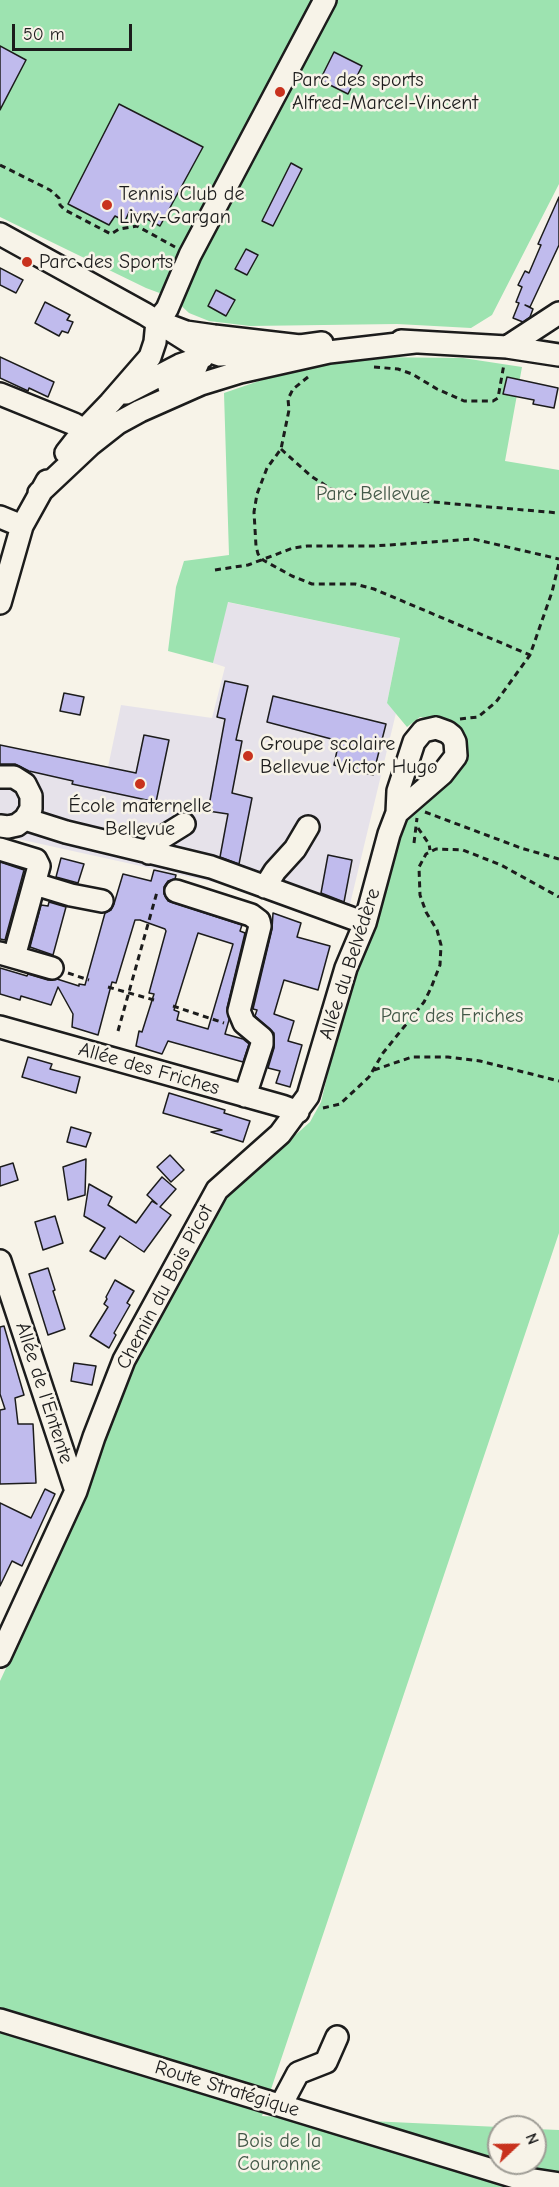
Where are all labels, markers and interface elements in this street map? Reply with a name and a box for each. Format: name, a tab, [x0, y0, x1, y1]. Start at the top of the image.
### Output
scale bar	[15, 12, 135, 50]
text: 50 m	[23, 24, 65, 45]
place label: Parc des sports Alfred-Marcel-Vincent	[292, 68, 478, 115]
marker: Parc des sports Alfred-Marcel-Vincent	[273, 85, 287, 99]
place label: Tennis Club de Livry-Gargan	[119, 182, 244, 229]
marker: Tennis Club de Livry-Gargan	[100, 198, 114, 212]
place label: Parc des Sports	[39, 250, 173, 274]
marker: Parc des Sports	[20, 255, 34, 269]
park label: Parc Bellevue	[316, 482, 430, 506]
place label: Groupe scolaire Bellevue Victor Hugo	[260, 732, 438, 779]
marker: Groupe scolaire Bellevue Victor Hugo	[241, 749, 255, 763]
marker: École maternelle Bellevue	[133, 777, 147, 791]
place label: École maternelle Bellevue	[68, 794, 212, 841]
street label: Allée du Belvédère	[314, 885, 386, 1043]
park label: Parc des Friches	[381, 1004, 523, 1028]
street label: Allée des Friches	[76, 1037, 222, 1101]
street label: Chemin du Bois Picot	[111, 1200, 219, 1374]
street label: Allée de l'Entente	[10, 1319, 78, 1467]
street label: Route Stratégique	[152, 2056, 302, 2122]
north arrow	[487, 2115, 547, 2175]
park label: Bois de la Couronne	[237, 2129, 321, 2176]
text: N	[522, 2131, 542, 2147]

